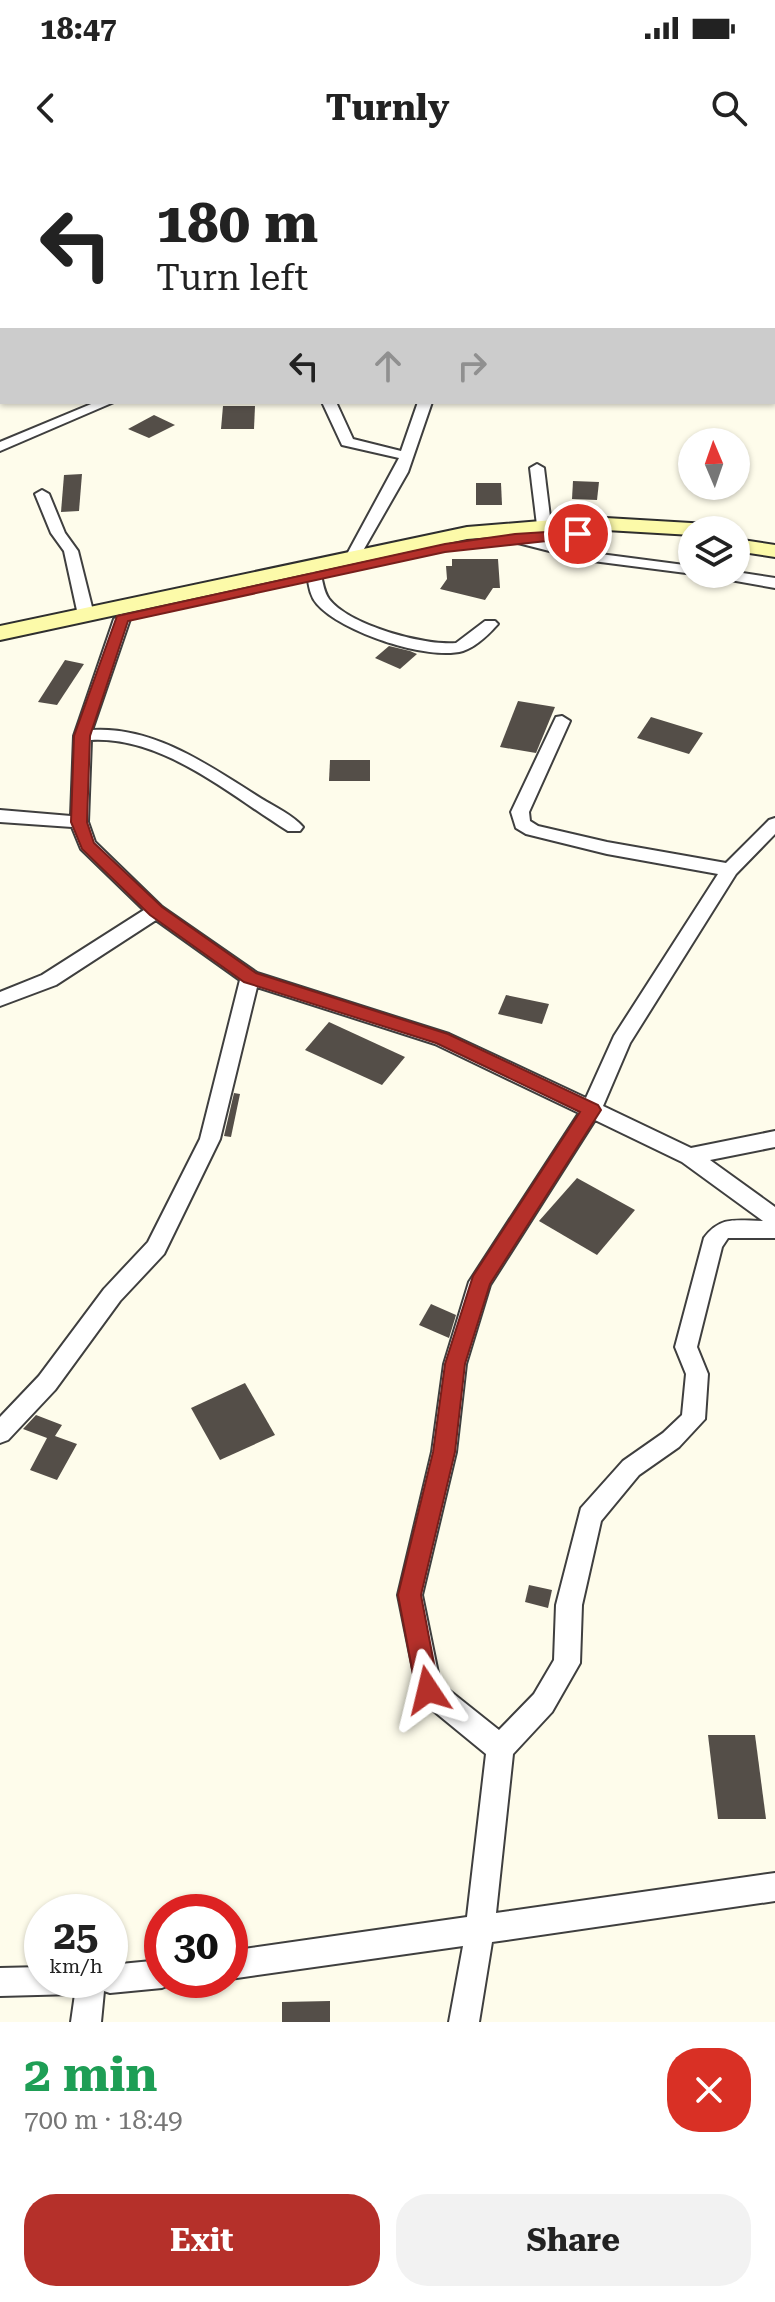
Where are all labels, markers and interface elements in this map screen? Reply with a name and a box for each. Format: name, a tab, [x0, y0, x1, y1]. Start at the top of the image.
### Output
text: 18:47	[40, 11, 117, 46]
icon: back	[24, 86, 68, 130]
icon: search	[707, 86, 751, 130]
text: Turnly	[326, 87, 449, 129]
text: 180 m	[156, 190, 318, 256]
icon: left	[24, 192, 128, 296]
text: Turn left	[156, 257, 308, 299]
icon: left	[282, 344, 326, 388]
icon: ahead	[366, 344, 410, 388]
icon: right	[450, 344, 494, 388]
north arrow	[678, 428, 750, 500]
map controls	[678, 428, 750, 588]
pin	[544, 500, 612, 568]
icon: arrive	[556, 512, 600, 556]
button: layers	[678, 516, 750, 588]
position arrow	[386, 1648, 470, 1732]
speed limit sign: 30	[144, 1894, 248, 1998]
text: 25	[54, 1912, 98, 1959]
text: km/h	[49, 1954, 103, 1978]
text: 2 min	[24, 2047, 157, 2103]
button: close	[667, 2048, 751, 2132]
text: 700 m · 18:49	[24, 2105, 183, 2135]
button: Exit	[24, 2194, 380, 2286]
button: Share	[396, 2194, 751, 2286]

